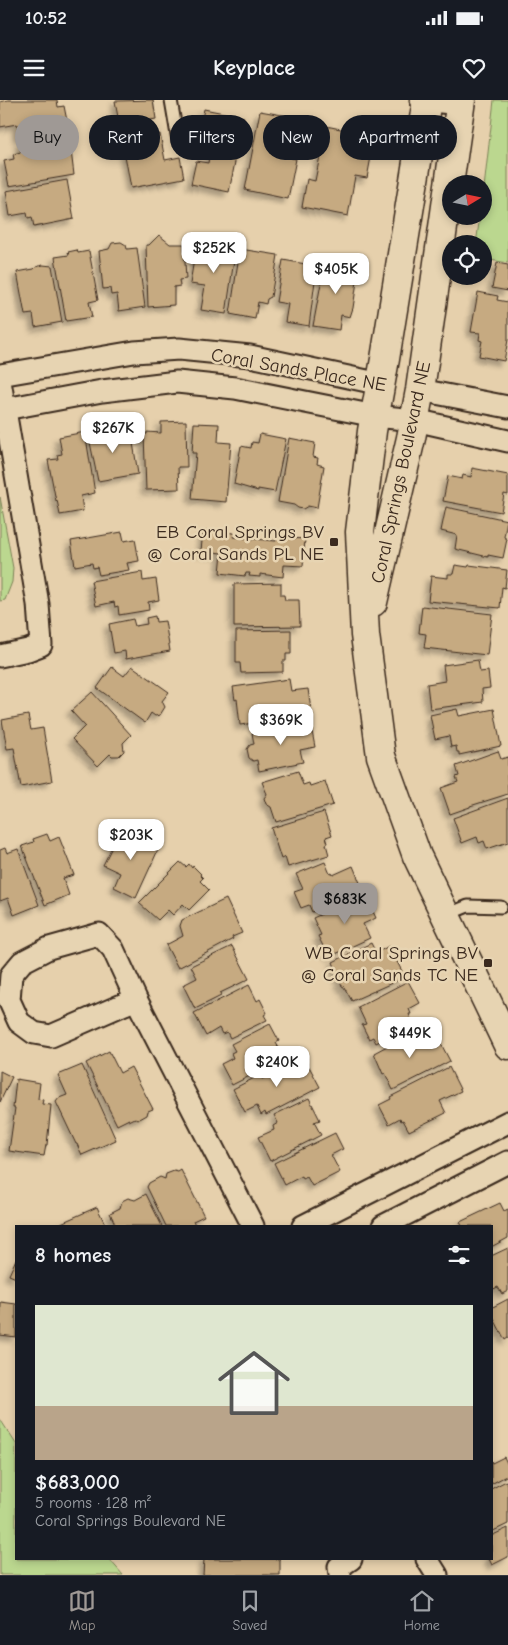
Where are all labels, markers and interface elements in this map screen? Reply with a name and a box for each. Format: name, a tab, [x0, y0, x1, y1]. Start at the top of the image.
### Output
text: 10:52	[25, 7, 67, 29]
icon: menu	[20, 54, 48, 82]
icon: heart	[460, 54, 488, 82]
text: Keyplace	[213, 55, 295, 81]
chip: Buy	[15, 115, 79, 160]
chip: Rent	[89, 115, 160, 160]
chip: Filters	[170, 115, 253, 160]
chip: New	[263, 115, 330, 160]
chip: Apartment	[340, 115, 457, 160]
north arrow	[442, 175, 492, 225]
map controls	[442, 175, 492, 285]
pin: $252K	[179, 232, 249, 274]
button: locate	[442, 235, 492, 285]
text: $252K	[192, 239, 236, 257]
pin: $405K	[301, 252, 371, 295]
text: $405K	[314, 260, 358, 278]
street label: Coral Sands Place NE	[209, 344, 388, 396]
street label: Coral Springs Boulevard NE	[367, 359, 435, 585]
pin: $267K	[78, 412, 148, 454]
text: $267K	[92, 419, 134, 437]
place label: EB Coral Springs BV @ Coral Sands PL NE	[147, 521, 325, 565]
marker: EB Coral Springs BV @ Coral Sands PL NE	[328, 536, 340, 548]
pin: $369K	[246, 704, 316, 746]
text: $369K	[259, 711, 303, 729]
pin: $203K	[96, 818, 166, 861]
text: $203K	[109, 826, 153, 844]
pin: $683K	[310, 882, 380, 925]
text: $683K	[323, 890, 367, 908]
place label: WB Coral Springs BV @ Coral Sands TC NE	[301, 942, 479, 986]
marker: WB Coral Springs BV @ Coral Sands TC NE	[482, 957, 494, 969]
pin: $449K	[375, 1016, 445, 1059]
text: $449K	[389, 1024, 431, 1042]
pin: $240K	[242, 1046, 312, 1088]
text: $240K	[256, 1053, 298, 1071]
icon: filters	[445, 1241, 473, 1269]
text: 8 homes	[35, 1243, 111, 1267]
icon: home	[209, 1338, 299, 1428]
text: $683,000	[35, 1470, 120, 1494]
text: 5 rooms · 128 m²	[35, 1494, 151, 1512]
text: Coral Springs Boulevard NE	[35, 1512, 226, 1530]
tab: Map	[68, 1587, 96, 1634]
tab: Saved	[232, 1587, 267, 1634]
tab: Home	[404, 1587, 440, 1634]

